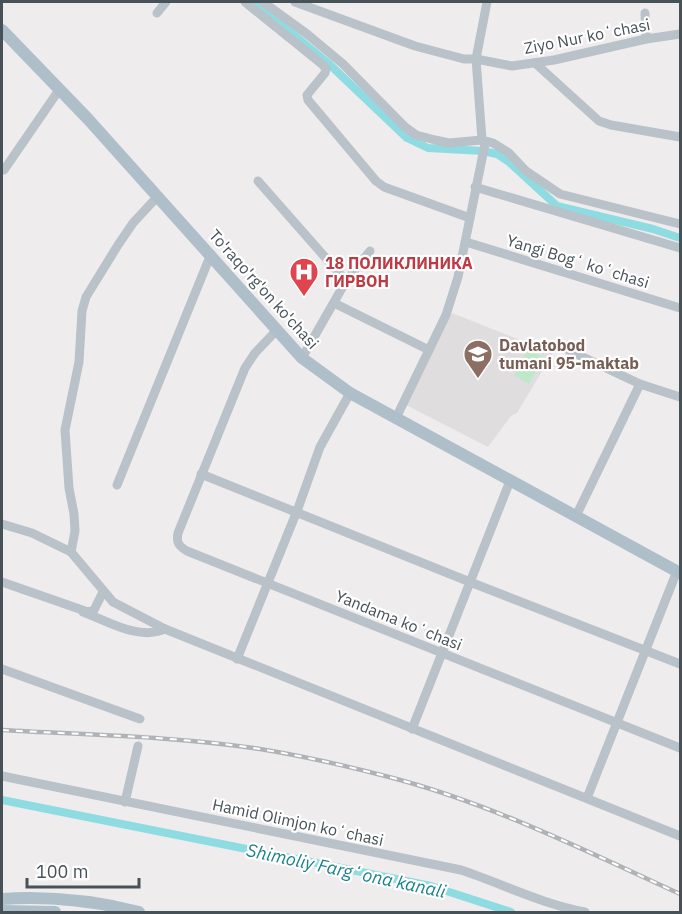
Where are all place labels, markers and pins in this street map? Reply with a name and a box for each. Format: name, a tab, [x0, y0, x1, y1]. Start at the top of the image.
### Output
place label: 18 ПОЛИКЛИНИКА ГИРВОН	[325, 253, 473, 291]
hospital icon: 18 ПОЛИКЛИНИКА ГИРВОН	[288, 256, 320, 298]
place label: Davlatobod tumani 95-maktab	[499, 335, 639, 373]
school or university icon: Davlatobod tumani 95-maktab	[462, 338, 494, 380]

